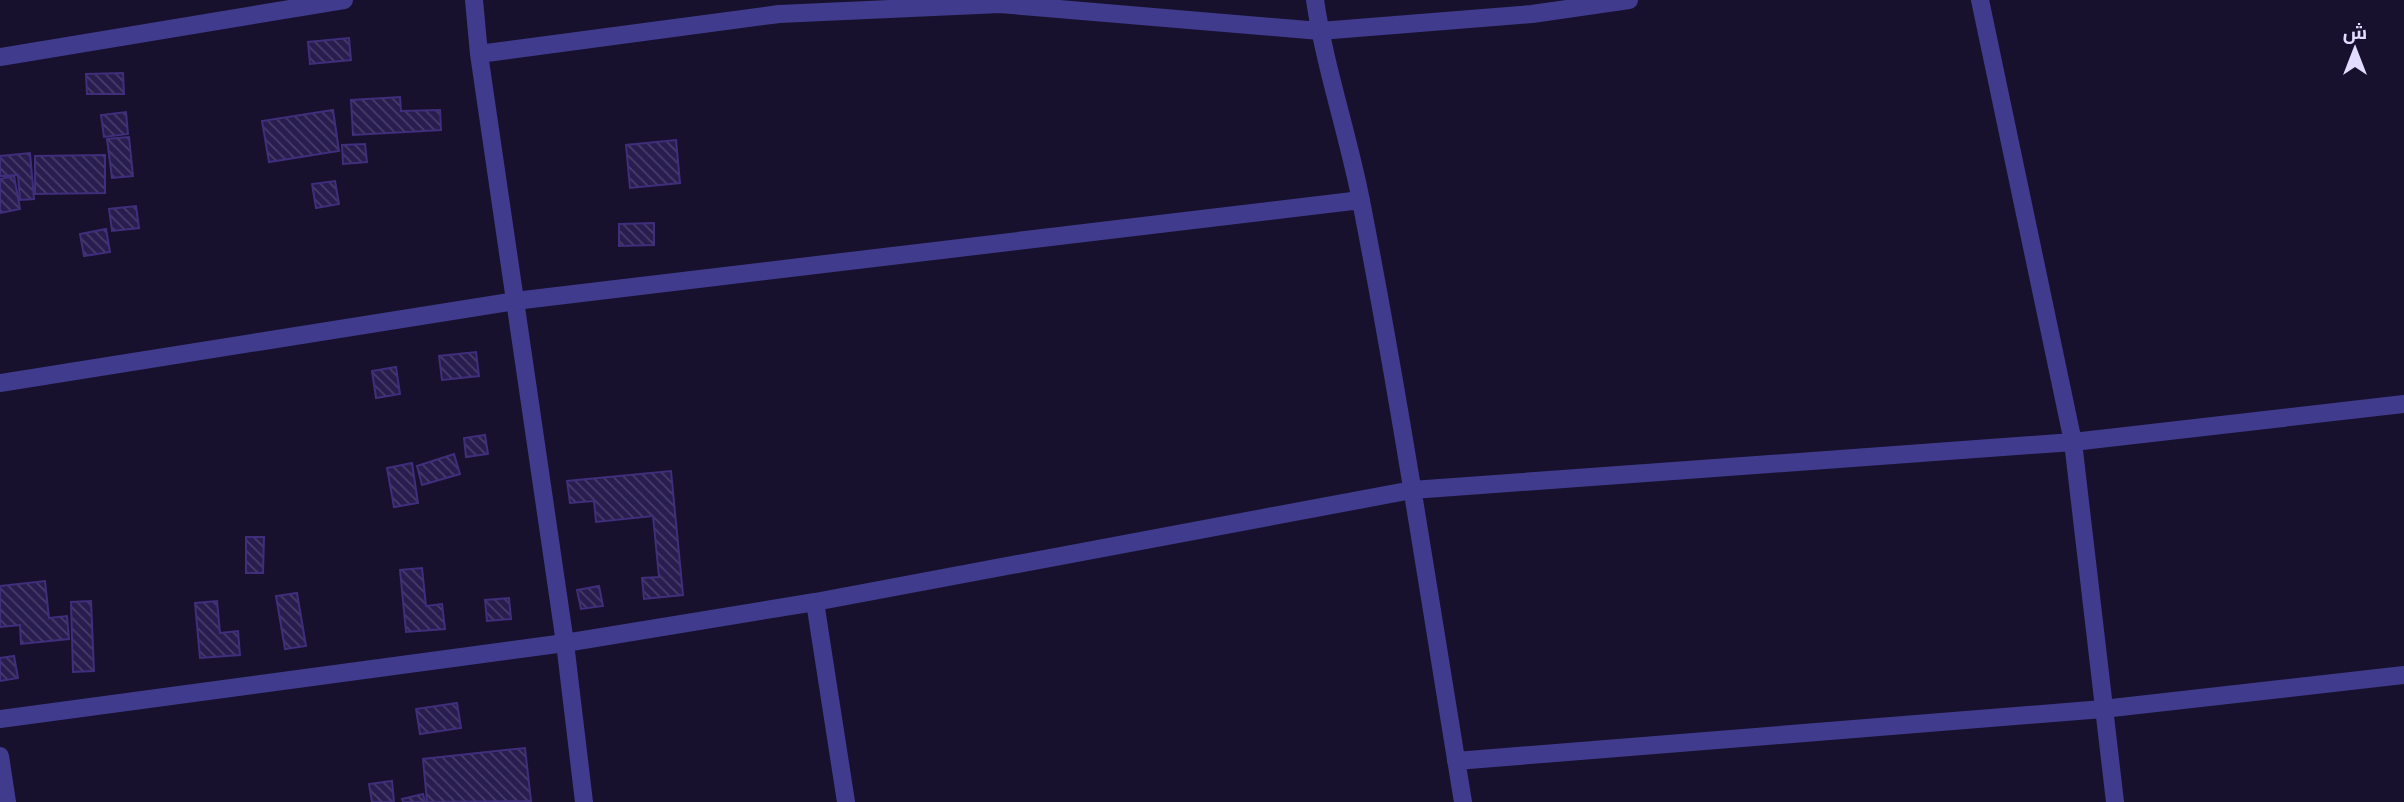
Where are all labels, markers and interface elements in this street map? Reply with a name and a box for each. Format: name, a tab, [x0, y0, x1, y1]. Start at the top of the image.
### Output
north arrow	[2320, 14, 2390, 84]
text: ش	[2343, 21, 2367, 44]

